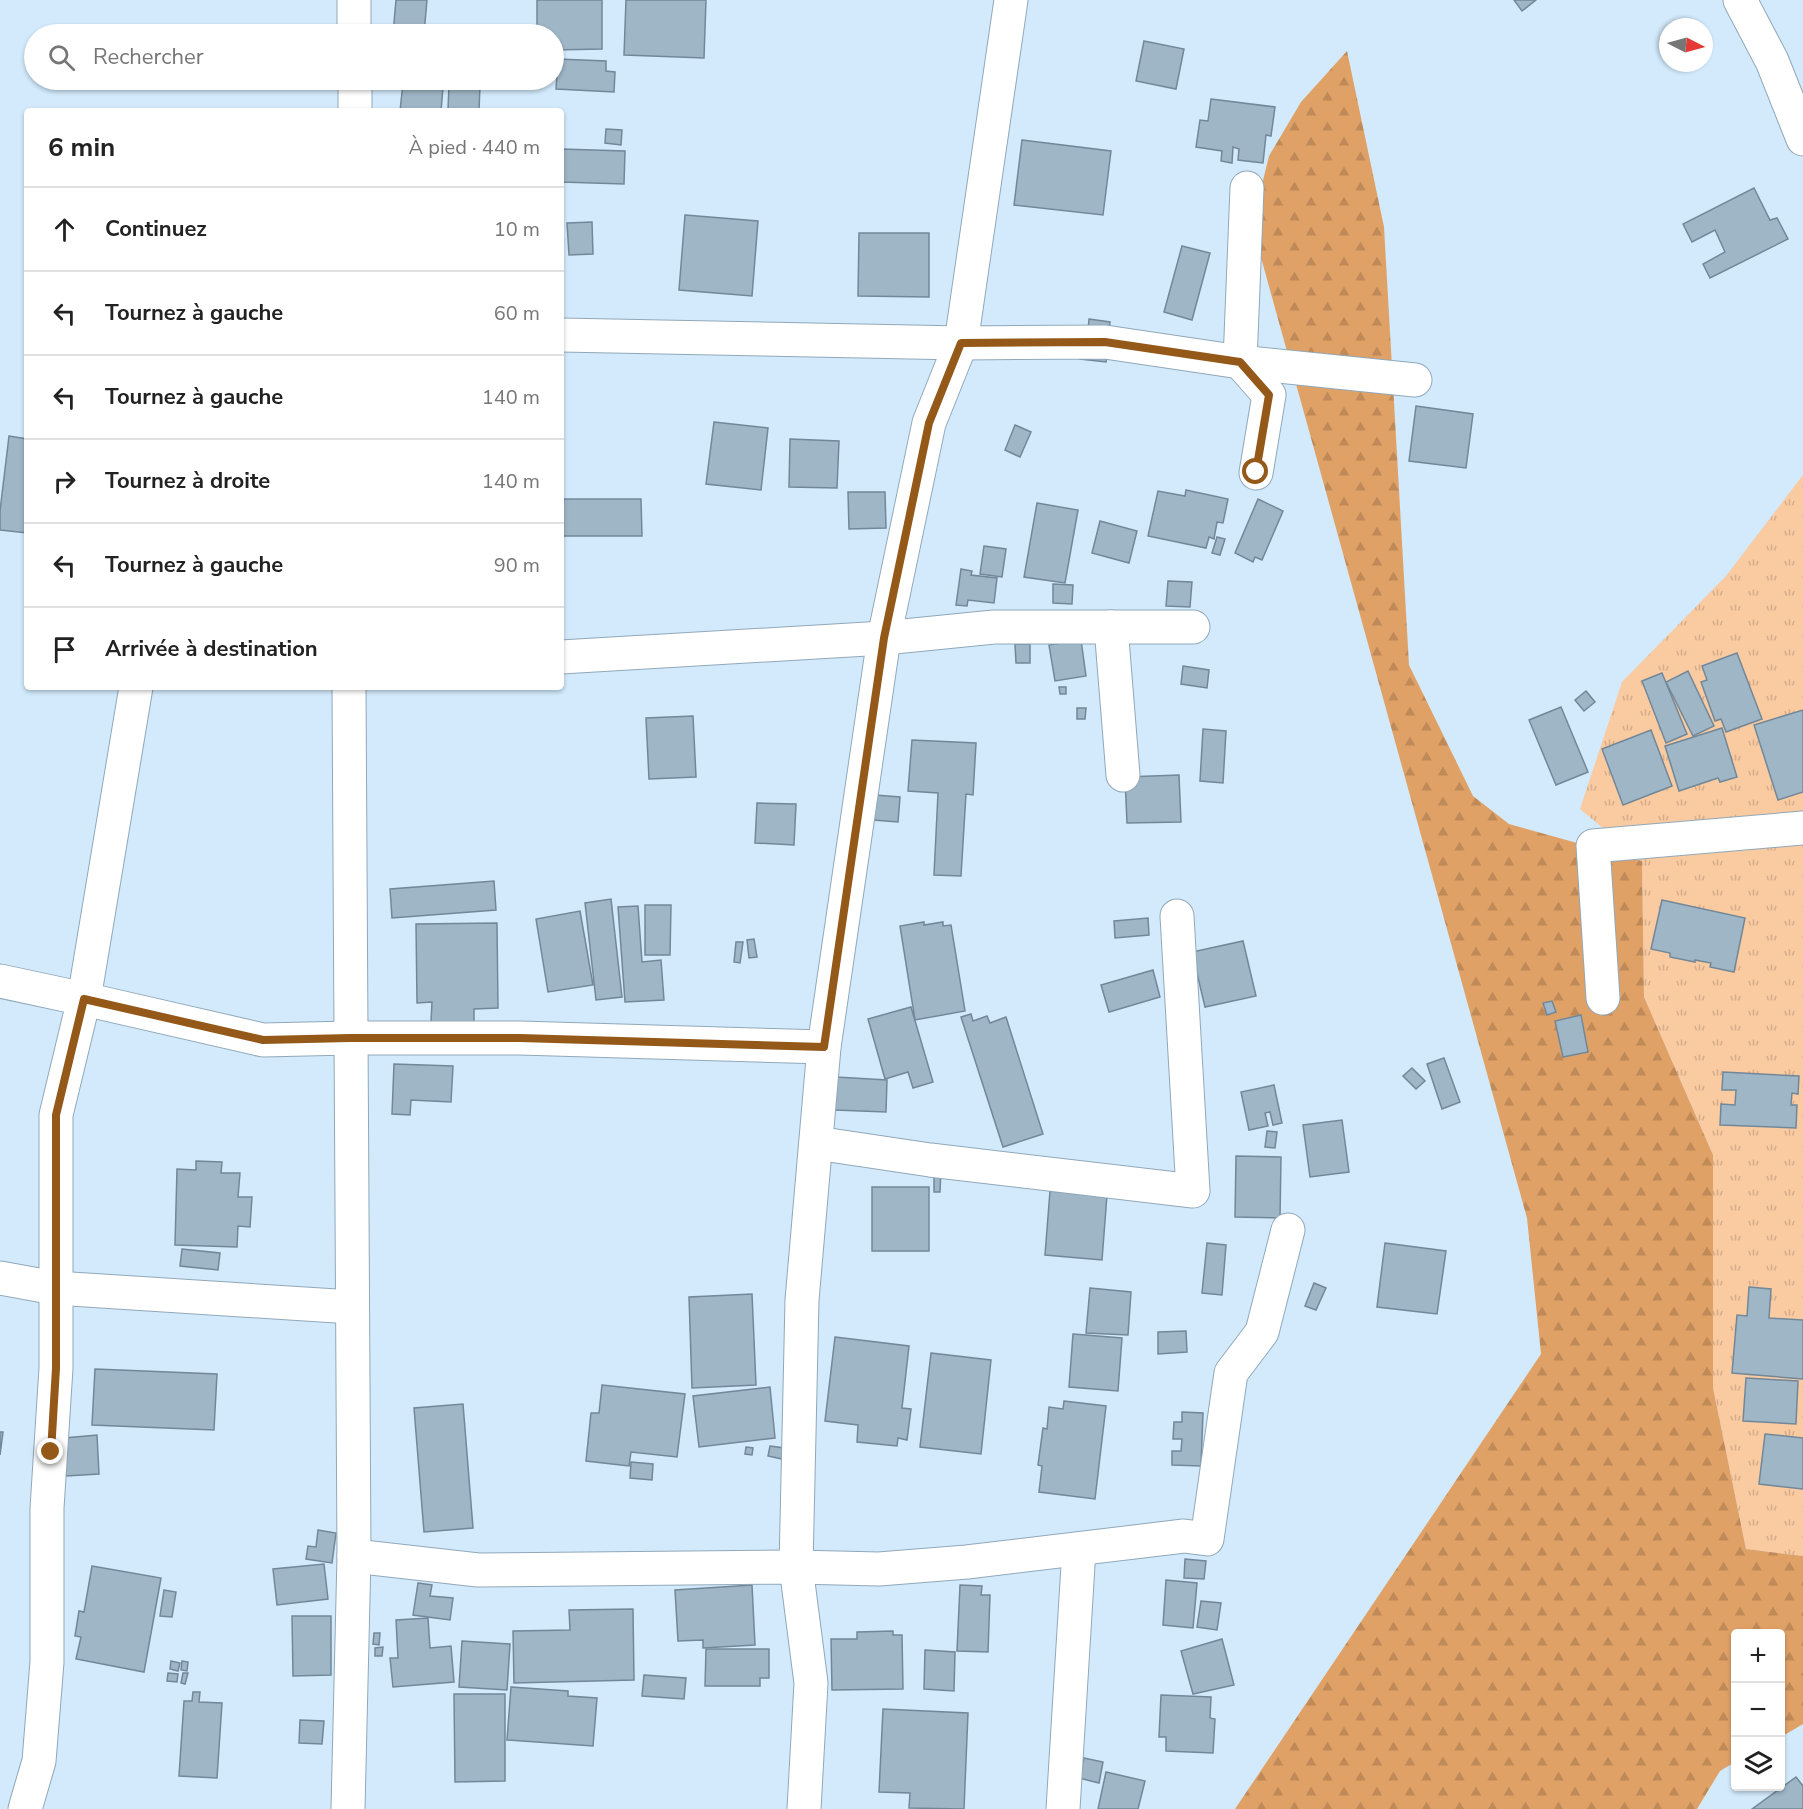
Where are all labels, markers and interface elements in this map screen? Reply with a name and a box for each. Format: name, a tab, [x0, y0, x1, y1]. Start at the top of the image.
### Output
north arrow	[1659, 18, 1713, 72]
search box	[24, 24, 564, 90]
icon: search	[45, 41, 78, 74]
text: Rechercher	[93, 42, 204, 72]
text: 6 min	[48, 130, 115, 165]
text: À pied · 440 m	[409, 134, 540, 161]
icon: ahead	[48, 213, 81, 246]
text: Continuez	[105, 214, 207, 244]
text: 10 m	[494, 216, 540, 243]
icon: left	[48, 297, 81, 330]
text: Tournez à gauche	[105, 298, 283, 328]
text: 60 m	[494, 300, 540, 327]
icon: left	[48, 381, 81, 414]
text: Tournez à gauche	[105, 382, 283, 412]
text: 140 m	[482, 384, 540, 411]
route start	[1242, 458, 1268, 484]
icon: right	[48, 465, 81, 498]
text: Tournez à droite	[105, 466, 270, 496]
text: 140 m	[482, 468, 540, 495]
icon: left	[48, 549, 81, 582]
text: Tournez à gauche	[105, 550, 283, 580]
text: 90 m	[494, 552, 540, 579]
icon: arrive	[48, 633, 81, 666]
text: Arrivée à destination	[105, 634, 318, 664]
route end	[37, 1438, 63, 1464]
map controls	[1731, 1629, 1785, 1791]
button: +	[1731, 1629, 1785, 1683]
button: −	[1731, 1683, 1785, 1737]
button: layers	[1731, 1737, 1785, 1791]

